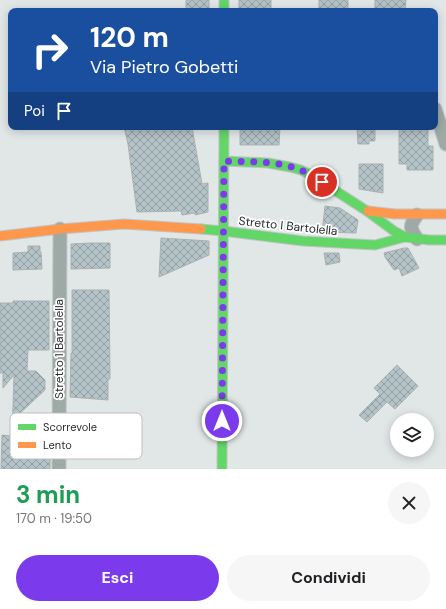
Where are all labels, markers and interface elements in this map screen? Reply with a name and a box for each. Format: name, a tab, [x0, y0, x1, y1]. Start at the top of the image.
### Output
text: 120 m	[90, 19, 169, 56]
icon: right	[24, 24, 76, 76]
text: Via Pietro Gobetti	[90, 55, 238, 79]
icon: arrive	[53, 100, 75, 122]
text: Poi	[24, 101, 45, 121]
pin	[305, 165, 339, 199]
icon: arrive	[311, 171, 333, 193]
street label: Stretto I Bartolella	[238, 213, 338, 239]
street label: Stretto 1 Bartolella	[51, 299, 67, 399]
position arrow	[201, 400, 243, 442]
legend	[10, 413, 142, 459]
map controls	[390, 413, 434, 457]
button: layers	[390, 413, 434, 457]
text: Scorrevole	[43, 420, 97, 434]
text: Lento	[43, 438, 72, 452]
text: 3 min	[16, 479, 80, 510]
button: close	[388, 482, 430, 524]
text: 170 m · 19:50	[16, 510, 92, 527]
button: Esci	[16, 555, 219, 601]
button: Condividi	[227, 555, 430, 601]

